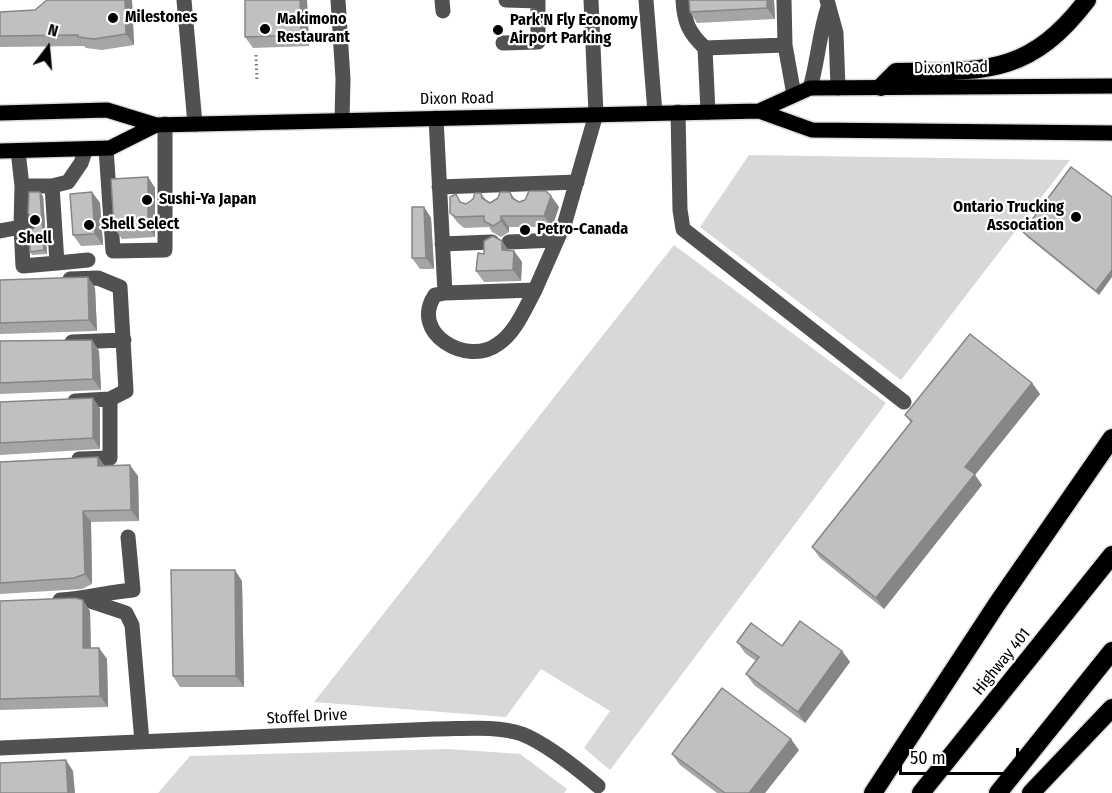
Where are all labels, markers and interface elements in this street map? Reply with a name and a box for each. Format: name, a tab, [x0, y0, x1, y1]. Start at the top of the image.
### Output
place label: Milestones	[125, 8, 197, 28]
place label: Makimono Restaurant	[277, 10, 350, 48]
marker: Milestones	[106, 11, 120, 25]
place label: Park'N Fly Economy Airport Parking	[510, 11, 638, 49]
north arrow	[18, 18, 78, 78]
text: N	[46, 20, 60, 41]
marker: Makimono Restaurant	[258, 22, 272, 36]
marker: Park'N Fly Economy Airport Parking	[491, 23, 505, 37]
street label: Dixon Road	[914, 58, 988, 78]
street label: Dixon Road	[420, 89, 494, 109]
place label: Sushi-Ya Japan	[159, 190, 256, 210]
marker: Sushi-Ya Japan	[140, 193, 154, 207]
place label: Ontario Trucking Association	[953, 198, 1064, 236]
marker: Ontario Trucking Association	[1069, 210, 1083, 224]
marker: Shell	[28, 213, 42, 227]
place label: Shell Select	[101, 215, 179, 235]
marker: Shell Select	[82, 218, 96, 232]
place label: Petro-Canada	[537, 220, 628, 240]
marker: Petro-Canada	[518, 223, 532, 237]
place label: Shell	[18, 229, 52, 249]
street label: Highway 401	[969, 625, 1035, 699]
street label: Stoffel Drive	[266, 705, 348, 729]
scale bar	[902, 736, 1022, 774]
text: 50 m	[910, 747, 946, 769]

